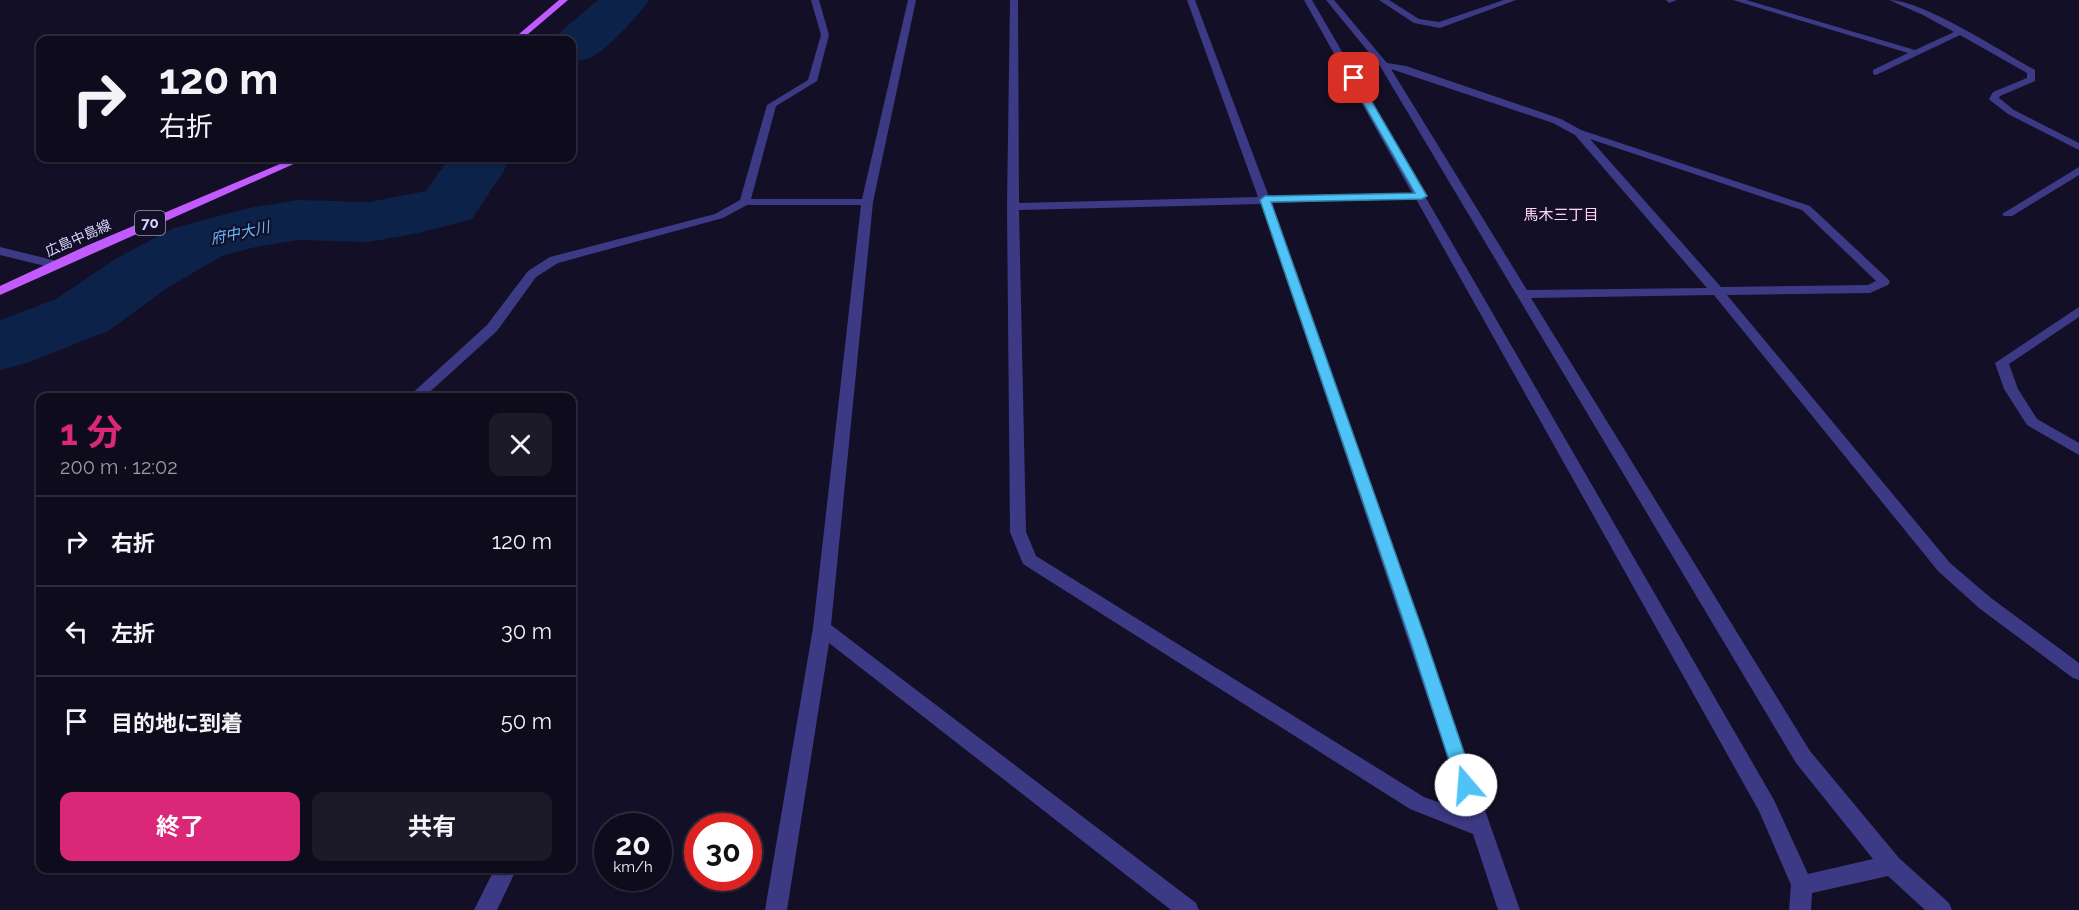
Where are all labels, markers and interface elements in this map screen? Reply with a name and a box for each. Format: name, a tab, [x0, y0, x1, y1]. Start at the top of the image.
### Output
pin	[1328, 52, 1379, 103]
text: 120 m	[159, 55, 278, 104]
icon: right	[60, 60, 138, 138]
icon: arrive	[1337, 61, 1370, 94]
text: 右折	[159, 111, 213, 142]
district label: 馬木三丁目	[1523, 206, 1599, 224]
road number: 70	[135, 211, 165, 235]
street label: 広島中島線	[43, 216, 113, 260]
water label: 府中大川	[209, 218, 273, 248]
text: 1 分	[60, 411, 122, 453]
button: close	[489, 413, 552, 476]
text: 200 m · 12:02	[60, 455, 178, 479]
icon: right	[60, 525, 93, 558]
text: 120 m	[492, 528, 552, 554]
text: 右折	[111, 530, 155, 556]
icon: left	[60, 615, 93, 648]
text: 30 m	[501, 618, 552, 644]
text: 左折	[111, 620, 155, 646]
icon: arrive	[60, 705, 93, 738]
text: 50 m	[501, 708, 552, 734]
text: 目的地に到着	[111, 710, 243, 736]
position arrow	[1434, 753, 1498, 817]
button: 終了	[60, 792, 300, 861]
button: 共有	[312, 792, 552, 861]
speed limit sign: 30	[684, 813, 762, 891]
text: 20	[615, 827, 651, 862]
text: km/h	[613, 858, 653, 876]

